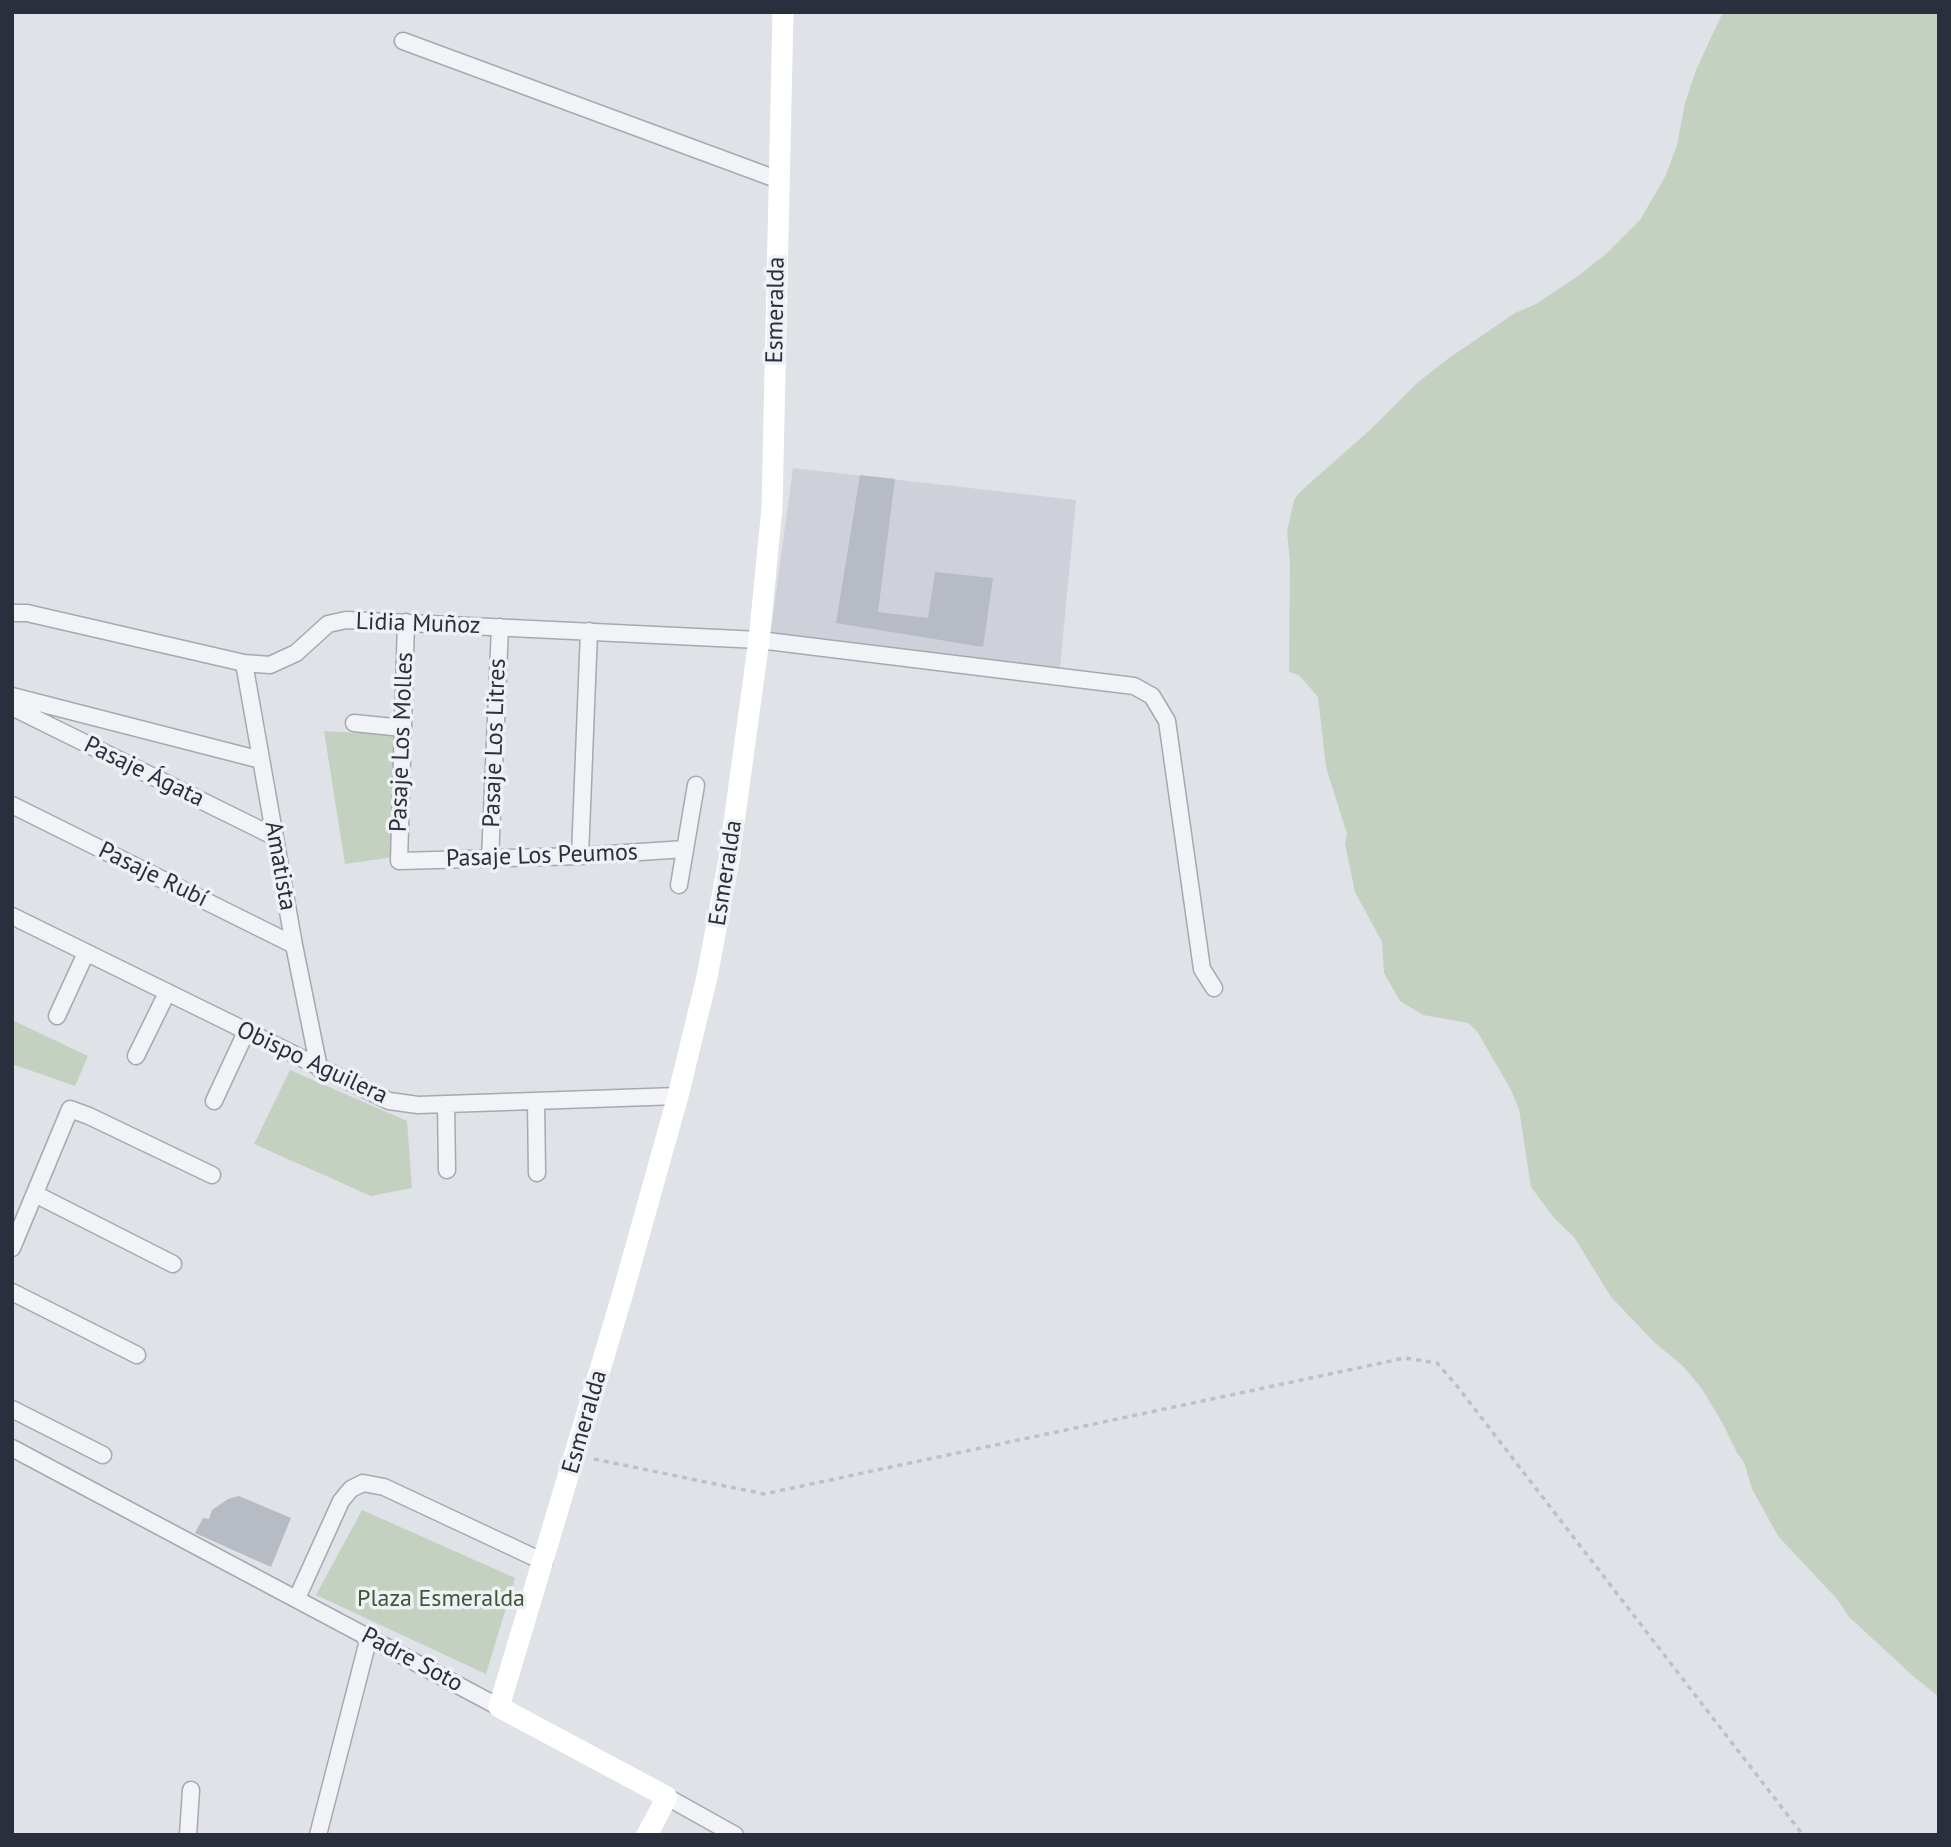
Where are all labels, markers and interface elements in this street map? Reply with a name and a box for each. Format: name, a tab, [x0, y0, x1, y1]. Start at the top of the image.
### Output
street label: Esmeralda	[761, 256, 791, 364]
street label: Lidia Muñoz	[355, 607, 481, 641]
street label: Pasaje Los Molles	[384, 652, 420, 832]
street label: Pasaje Los Litres	[478, 658, 512, 828]
street label: Pasaje Ágata	[79, 731, 209, 813]
street label: Esmeralda	[703, 818, 749, 928]
street label: Amatista	[258, 819, 302, 913]
street label: Pasaje Rubí	[94, 836, 212, 914]
street label: Pasaje Los Peumos	[446, 838, 638, 874]
street label: Obispo Aguilera	[232, 1015, 392, 1111]
street label: Esmeralda	[556, 1367, 614, 1477]
park label: Plaza Esmeralda	[357, 1585, 525, 1613]
street label: Padre Soto	[356, 1621, 468, 1699]

